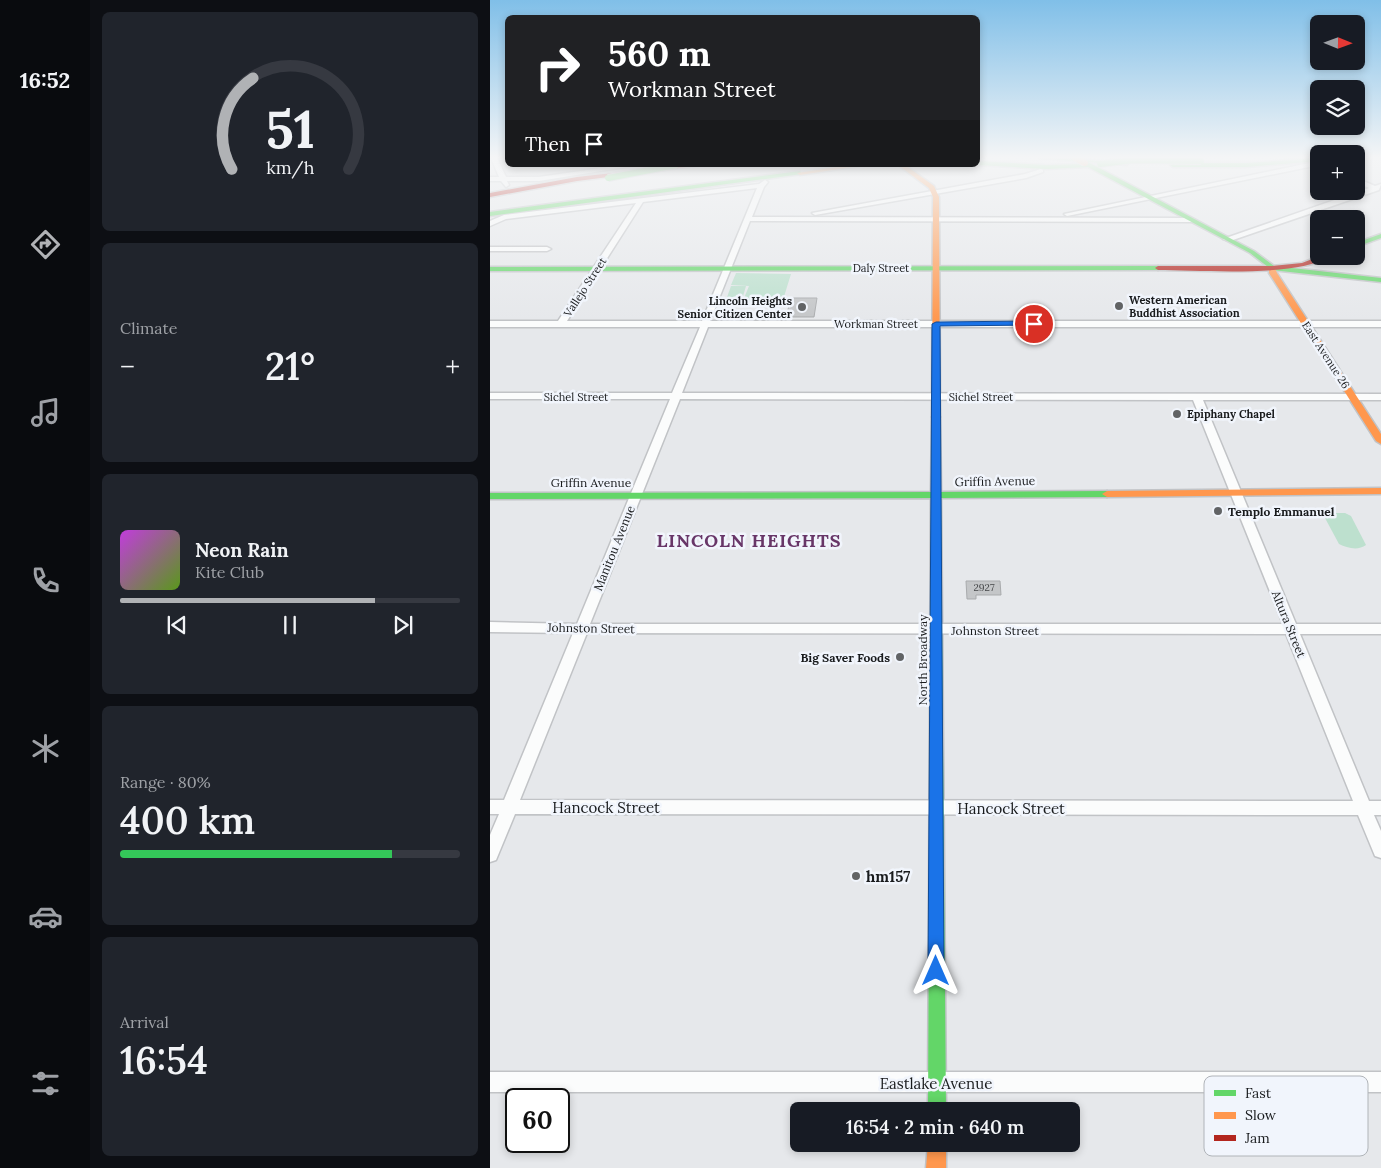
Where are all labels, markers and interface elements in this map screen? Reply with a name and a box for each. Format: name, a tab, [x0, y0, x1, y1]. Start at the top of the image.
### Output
north arrow	[1310, 15, 1365, 70]
map controls	[1310, 15, 1365, 265]
text: 560 m	[608, 31, 711, 76]
icon: right	[525, 35, 590, 100]
text: 16:52	[20, 66, 70, 94]
text: Workman Street	[608, 75, 776, 103]
button: layers	[1310, 80, 1365, 135]
text: 51	[265, 96, 315, 162]
icon: arrive	[580, 130, 608, 158]
text: Then	[525, 132, 570, 156]
button: +	[1310, 145, 1365, 200]
text: km/h	[266, 156, 314, 179]
button: −	[1310, 210, 1365, 265]
icon: directions	[28, 227, 63, 262]
street label: Vallejo Street	[560, 254, 610, 320]
street label: Daly Street	[853, 261, 910, 275]
place label: Western American Buddhist Association	[1129, 293, 1240, 320]
place label: Lincoln Heights Senior Citizen Center	[678, 294, 793, 321]
marker: Western American Buddhist Association	[1113, 300, 1125, 312]
marker: Lincoln Heights Senior Citizen Center	[796, 301, 808, 313]
pin	[1013, 303, 1055, 345]
icon: arrive	[1020, 310, 1048, 338]
street label: Workman Street	[834, 317, 919, 331]
text: Climate	[120, 318, 177, 338]
street label: East Avenue 26	[1299, 319, 1353, 391]
text: 21°	[265, 342, 315, 390]
text: −	[120, 349, 135, 385]
text: +	[445, 349, 460, 385]
street label: Sichel Street	[544, 390, 609, 404]
street label: Sichel Street	[949, 390, 1014, 404]
icon: music	[28, 395, 63, 430]
place label: Epiphany Chapel	[1187, 407, 1276, 421]
marker: Epiphany Chapel	[1171, 408, 1183, 420]
street label: Griffin Avenue	[955, 473, 1036, 489]
street label: Griffin Avenue	[551, 475, 632, 490]
street label: Manitou Avenue	[590, 503, 638, 593]
place label: Templo Emmanuel	[1228, 504, 1335, 519]
marker: Templo Emmanuel	[1212, 505, 1224, 517]
district label: LINCOLN HEIGHTS	[656, 529, 842, 552]
text: Neon Rain	[195, 538, 289, 562]
text: Kite Club	[195, 562, 264, 582]
icon: phone	[28, 563, 63, 598]
house number: 2927	[973, 581, 995, 594]
street label: Altura Street	[1268, 587, 1309, 660]
icon: previous	[163, 611, 191, 639]
icon: pause	[276, 611, 304, 639]
icon: next	[389, 611, 417, 639]
street label: North Broadway	[915, 614, 930, 706]
street label: Johnston Street	[546, 620, 635, 636]
street label: Johnston Street	[950, 623, 1039, 638]
place label: Big Saver Foods	[801, 650, 890, 665]
marker: Big Saver Foods	[894, 651, 906, 663]
icon: climate	[28, 731, 63, 766]
text: Range · 80%	[120, 772, 211, 792]
text: 400 km	[120, 796, 255, 844]
street label: Hancock Street	[552, 798, 660, 817]
street label: Hancock Street	[957, 799, 1065, 818]
place label: hm157	[866, 867, 910, 886]
marker: hm157	[850, 870, 862, 882]
icon: car	[28, 899, 63, 934]
position arrow	[909, 944, 961, 996]
text: Arrival	[120, 1012, 169, 1032]
text: 16:54	[120, 1036, 208, 1084]
icon: filters	[28, 1066, 63, 1101]
street label: Eastlake Avenue	[880, 1074, 992, 1093]
legend	[1204, 1076, 1368, 1156]
text: Fast	[1245, 1084, 1272, 1102]
speed limit sign: 60	[505, 1088, 570, 1153]
text: Slow	[1245, 1106, 1277, 1124]
text: 16:54 · 2 min · 640 m	[846, 1115, 1024, 1139]
text: Jam	[1244, 1129, 1270, 1147]

